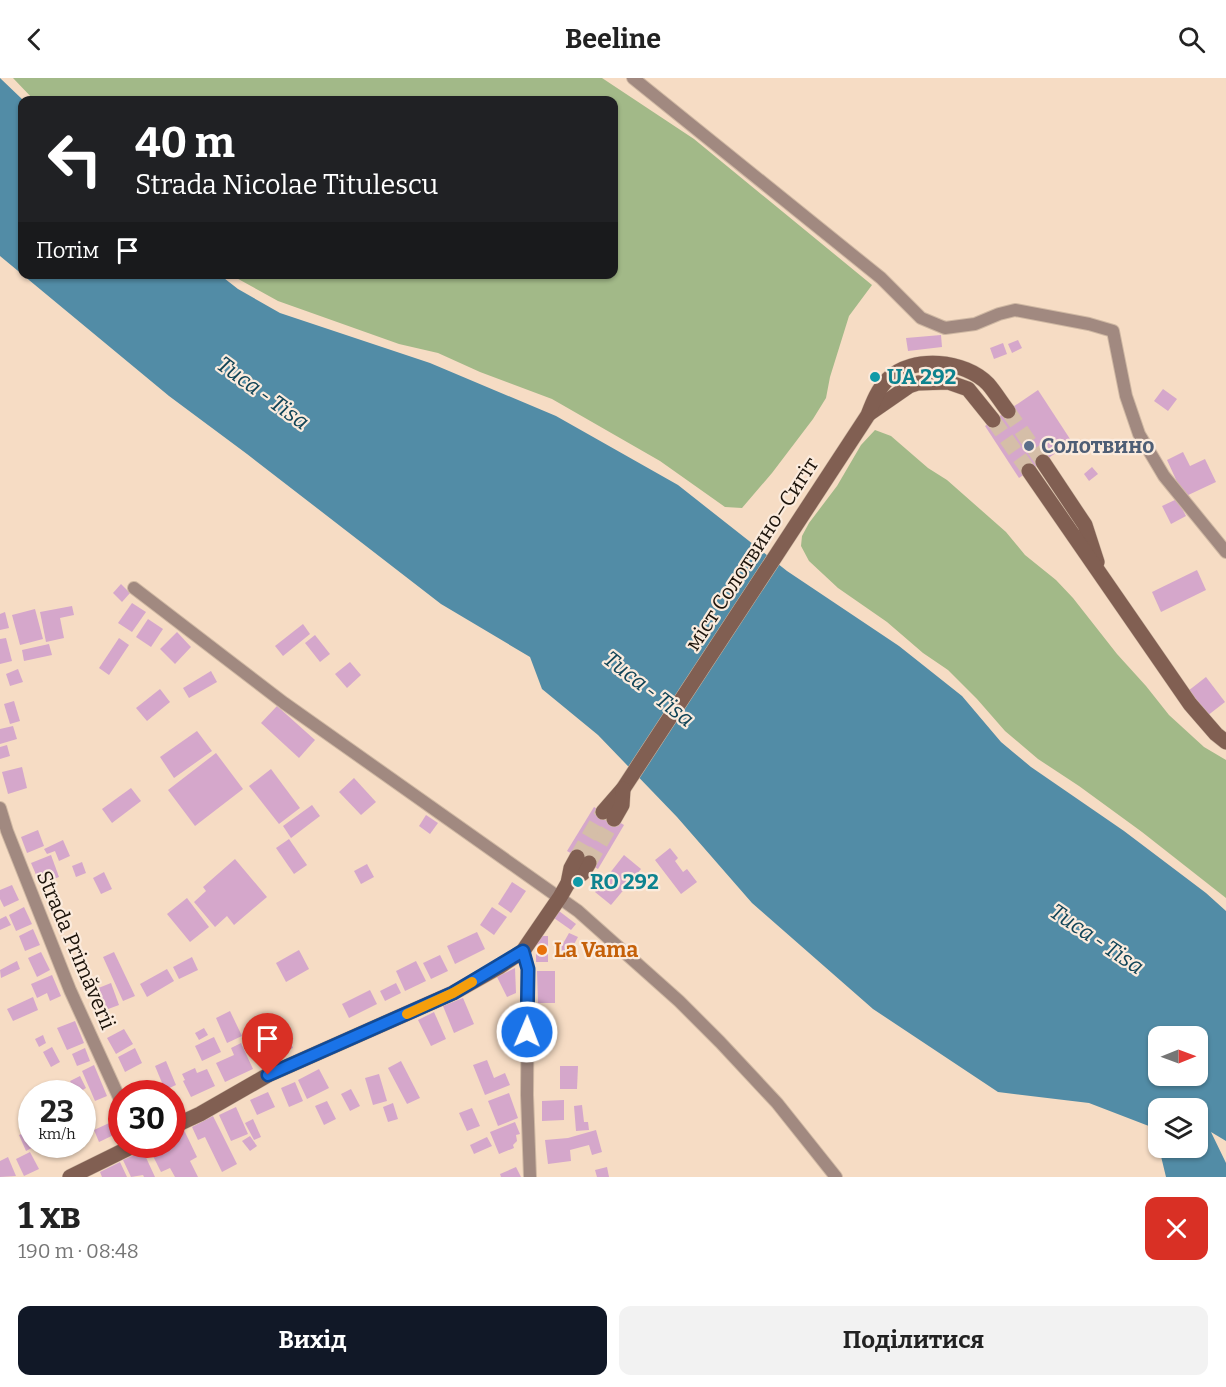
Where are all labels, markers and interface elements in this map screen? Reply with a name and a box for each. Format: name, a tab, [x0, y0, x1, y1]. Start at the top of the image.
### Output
icon: back	[18, 23, 51, 56]
text: Beeline	[565, 23, 661, 55]
icon: search	[1175, 23, 1208, 56]
text: 40 m	[135, 118, 235, 168]
icon: left	[36, 120, 114, 198]
text: Strada Nicolae Titulescu	[135, 169, 438, 201]
icon: arrive	[111, 234, 144, 267]
text: Потім	[36, 237, 99, 264]
water label: Тиса - Tisa	[212, 351, 314, 435]
place label: UA 292	[887, 364, 957, 390]
marker: UA 292	[868, 370, 882, 384]
place label: Солотвино	[1041, 433, 1154, 459]
marker: Солотвино	[1022, 439, 1036, 453]
street label: міст Солотвино–Сигіт	[680, 452, 824, 655]
water label: Тиса - Tisa	[598, 645, 700, 733]
street label: Strada Primăverii	[31, 867, 121, 1033]
place label: RO 292	[590, 869, 659, 895]
marker: RO 292	[571, 875, 585, 889]
water label: Тиса - Tisa	[1045, 898, 1149, 980]
place label: La Vama	[554, 937, 638, 963]
marker: La Vama	[535, 943, 549, 957]
position arrow	[495, 1000, 559, 1064]
pin	[242, 1013, 293, 1075]
icon: arrive	[251, 1022, 284, 1055]
north arrow	[1148, 1026, 1208, 1086]
map controls	[1148, 1026, 1208, 1158]
speed limit sign: 30	[108, 1080, 186, 1158]
text: 23	[40, 1094, 74, 1130]
button: layers	[1148, 1098, 1208, 1158]
text: km/h	[38, 1125, 76, 1143]
text: 1 хв	[18, 1194, 81, 1238]
button: close	[1145, 1197, 1208, 1260]
text: 190 m · 08:48	[18, 1239, 139, 1263]
button: Вихід	[18, 1306, 607, 1375]
button: Поділитися	[619, 1306, 1208, 1375]

